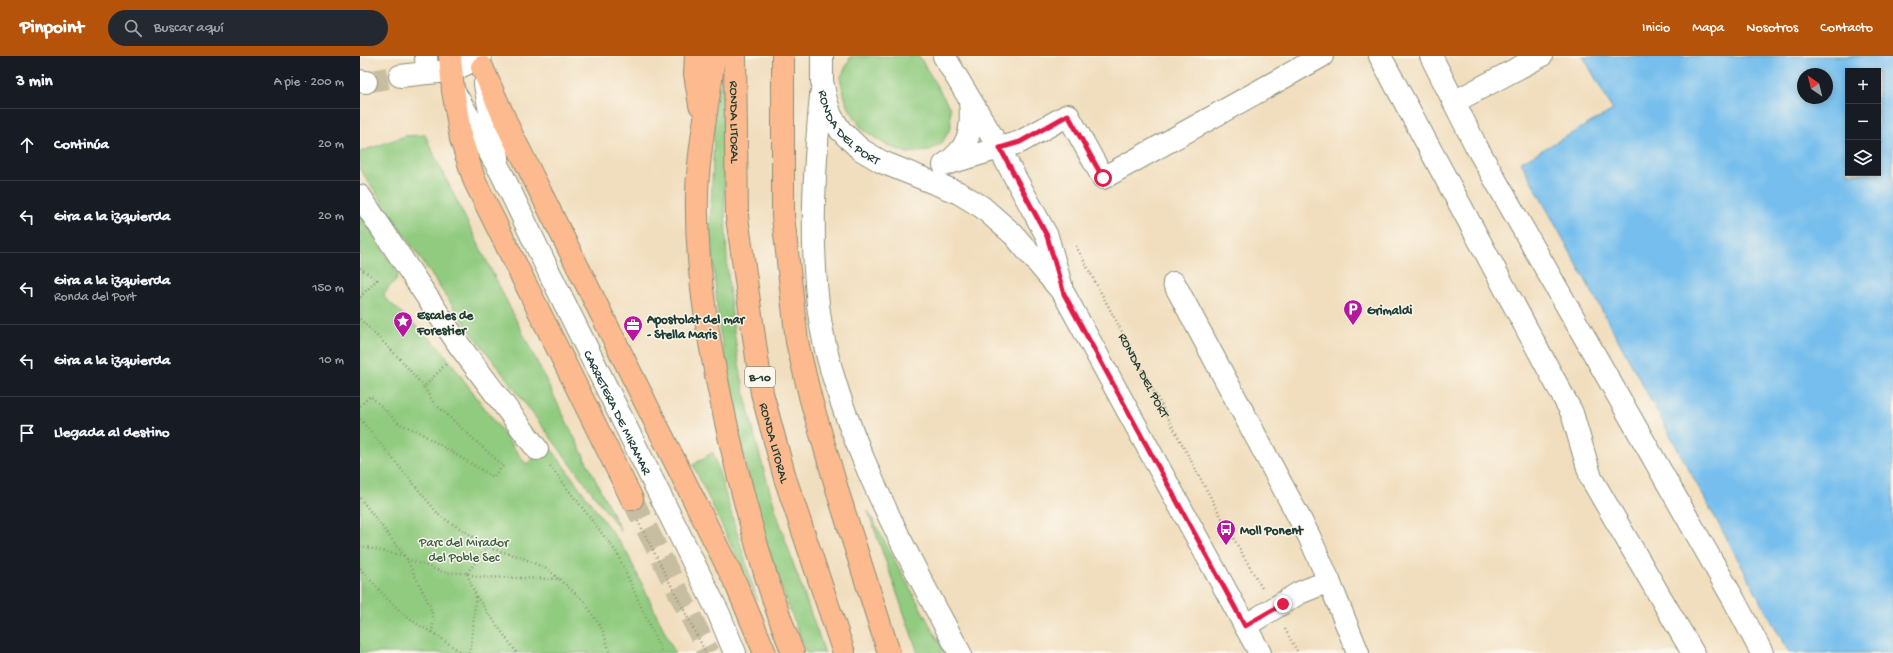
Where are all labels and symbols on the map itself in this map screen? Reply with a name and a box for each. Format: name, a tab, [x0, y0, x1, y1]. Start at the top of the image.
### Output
north arrow	[1797, 68, 1833, 104]
street label: RONDA LITORAL	[725, 81, 741, 165]
street label: RONDA DEL PORT	[814, 89, 883, 170]
route start	[1094, 169, 1112, 187]
parking icon: Grimaldi	[1342, 298, 1364, 326]
place label: Grimaldi	[1367, 304, 1413, 319]
place label: Escales de Forestier	[416, 309, 475, 339]
place icon: Escales de Forestier	[392, 310, 414, 338]
place label: Apostolat del mar - Stella Maris	[646, 313, 746, 343]
office icon: Apostolat del mar - Stella Maris	[622, 314, 644, 342]
street label: RONDA DEL PORT	[1114, 331, 1172, 422]
street label: CARRETERA DE MIRAMAR	[579, 348, 654, 479]
road number: B-10	[745, 367, 775, 387]
street label: RONDA LITORAL	[755, 401, 792, 486]
bus stop icon: Moll Ponent	[1215, 518, 1237, 546]
place label: Moll Ponent	[1240, 524, 1305, 539]
park label: Parc del Mirador del Poble Sec	[418, 536, 510, 566]
route end	[1274, 595, 1292, 613]

